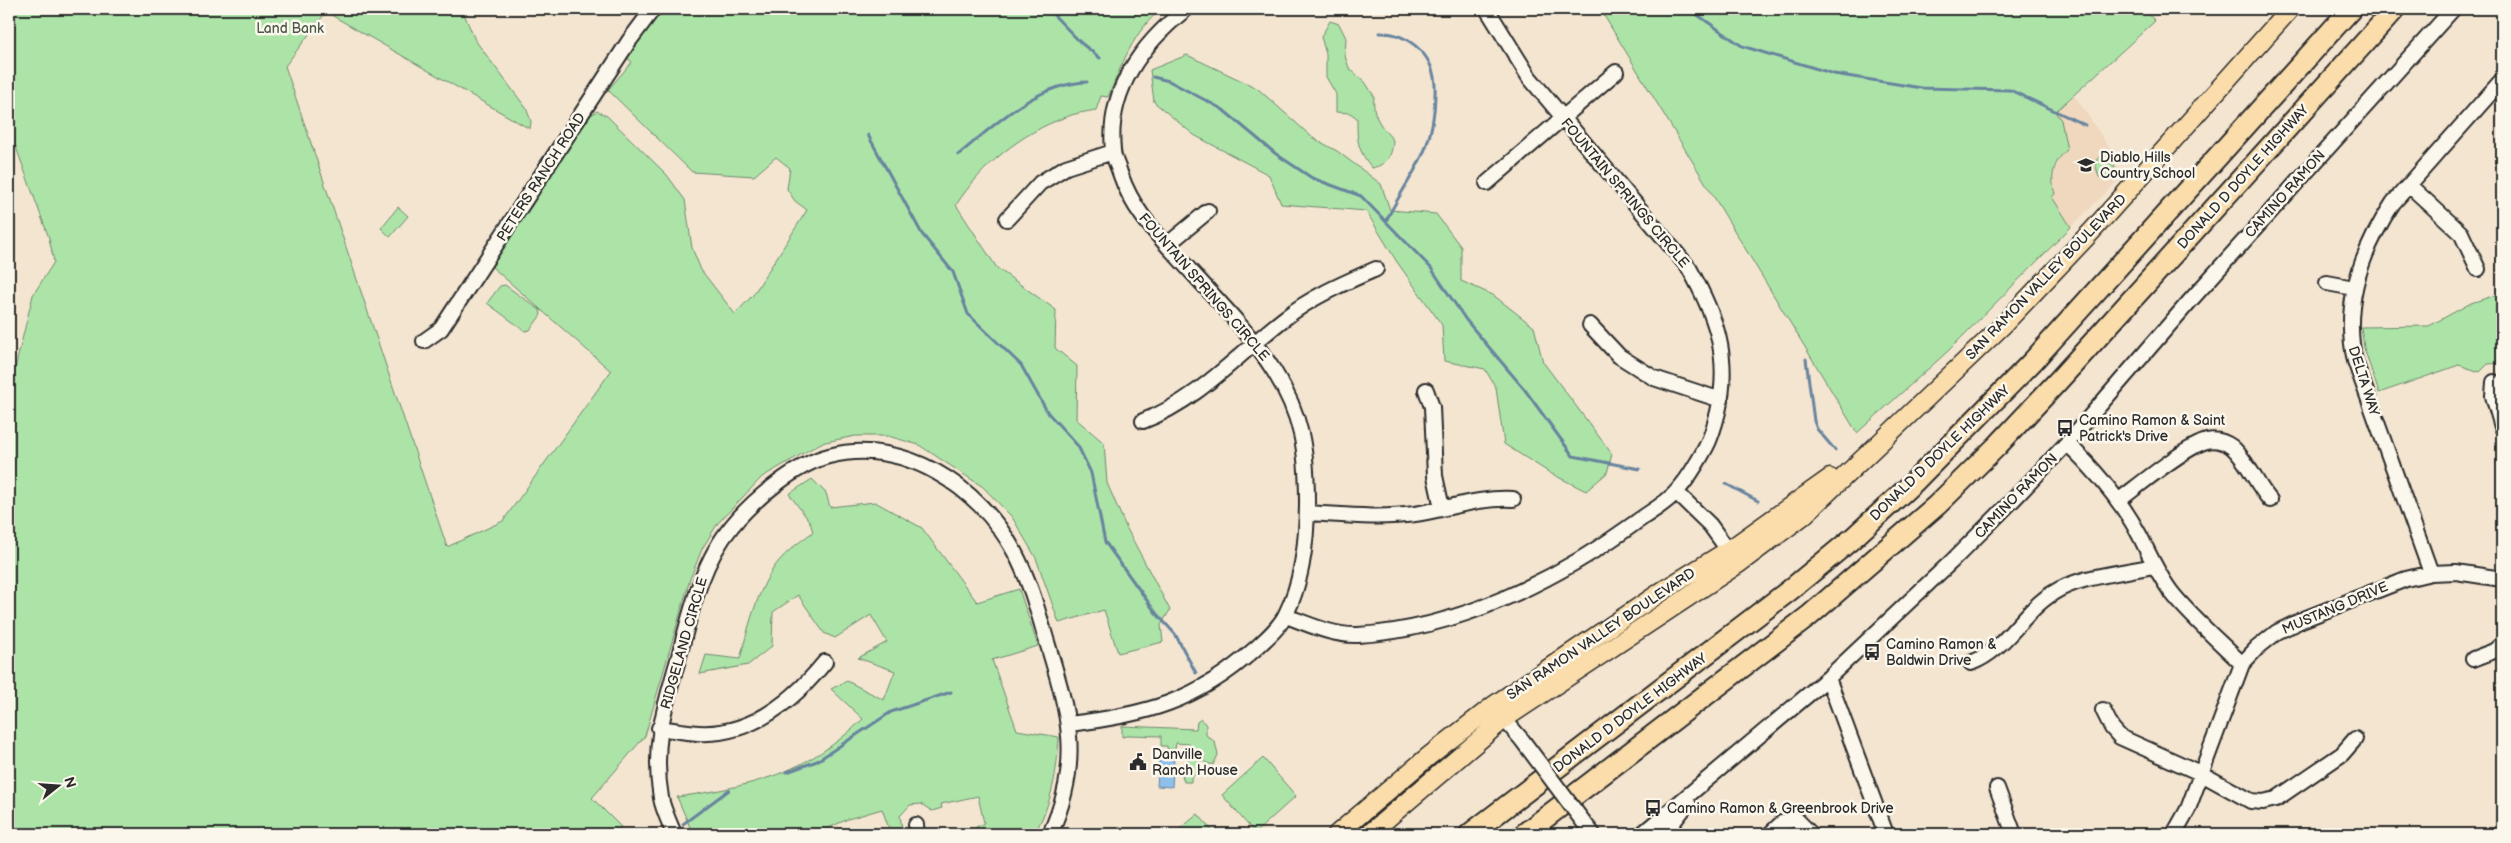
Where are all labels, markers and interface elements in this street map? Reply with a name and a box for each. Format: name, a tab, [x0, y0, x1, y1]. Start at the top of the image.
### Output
park label: Land Bank	[256, 20, 324, 37]
street label: DONALD D DOYLE HIGHWAY	[2174, 101, 2313, 252]
street label: PETERS RANCH ROAD	[493, 110, 589, 244]
street label: FOUNTAIN SPRINGS CIRCLE	[1557, 115, 1693, 271]
street label: CAMINO RAMON	[2241, 147, 2329, 241]
place label: Diablo Hills Country School	[2100, 149, 2195, 182]
school or university icon: Diablo Hills Country School	[2076, 155, 2096, 175]
street label: SAN RAMON VALLEY BOULEVARD	[1962, 191, 2130, 363]
street label: FOUNTAIN SPRINGS CIRCLE	[1135, 210, 1273, 364]
street label: DELTA WAY	[2345, 344, 2383, 419]
street label: DONALD D DOYLE HIGHWAY	[1867, 381, 2014, 524]
place label: Camino Ramon & Saint Patrick's Drive	[2079, 412, 2226, 445]
bus stop icon: Camino Ramon & Saint Patrick's Drive	[2055, 418, 2075, 438]
street label: CAMINO RAMON	[1971, 450, 2061, 542]
street label: SAN RAMON VALLEY BOULEVARD	[1503, 564, 1699, 704]
street label: RIDGELAND CIRCLE	[657, 575, 711, 711]
street label: MUSTANG DRIVE	[2280, 578, 2390, 638]
place label: Camino Ramon & Baldwin Drive	[1886, 636, 1997, 669]
bus stop icon: Camino Ramon & Baldwin Drive	[1862, 642, 1882, 662]
street label: DONALD D DOYLE HIGHWAY	[1550, 649, 1711, 776]
place label: Danville Ranch House	[1152, 746, 1238, 779]
public building icon: Danville Ranch House	[1128, 752, 1148, 772]
north arrow	[32, 760, 82, 810]
text: N	[60, 775, 80, 790]
bus stop icon: Camino Ramon & Greenbrook Drive	[1643, 798, 1663, 818]
place label: Camino Ramon & Greenbrook Drive	[1667, 800, 1894, 817]

